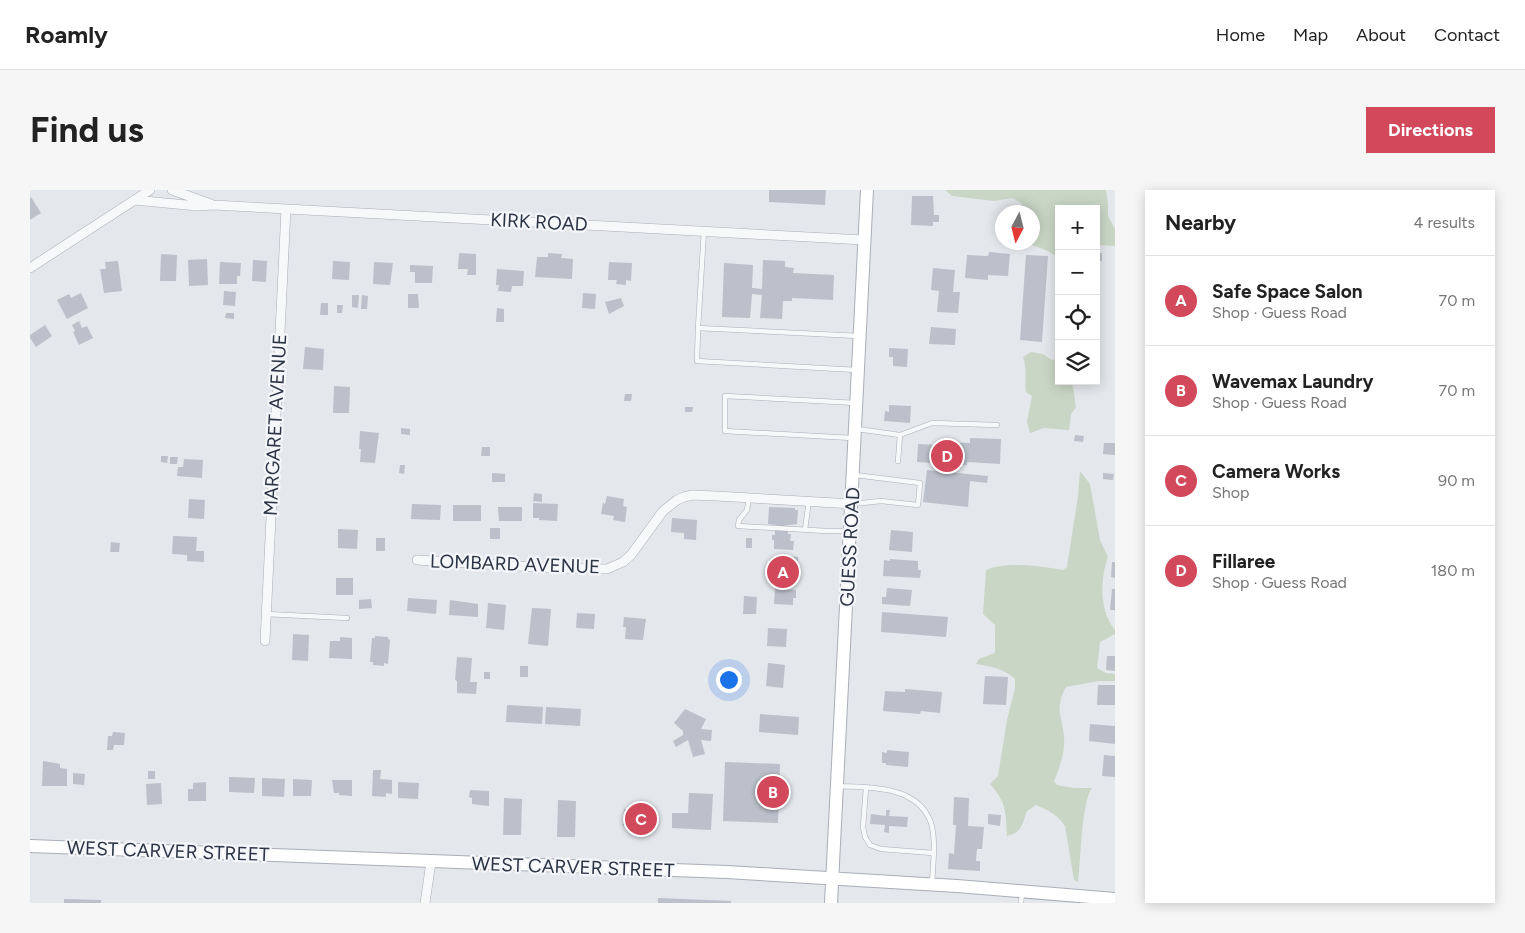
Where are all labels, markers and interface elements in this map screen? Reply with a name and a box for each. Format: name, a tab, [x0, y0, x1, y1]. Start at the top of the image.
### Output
text: Roamly	[25, 20, 108, 49]
text: Home	[1216, 24, 1265, 46]
text: Map	[1293, 24, 1328, 46]
text: About	[1356, 24, 1406, 46]
text: Contact	[1434, 24, 1500, 46]
button: Directions	[1366, 107, 1495, 153]
text: Find us	[30, 109, 144, 151]
north arrow	[995, 205, 1040, 250]
map controls	[1055, 205, 1100, 385]
button: +	[1055, 205, 1100, 250]
street label: KIRK ROAD	[490, 208, 588, 236]
text: Nearby	[1165, 210, 1236, 235]
text: 4 results	[1414, 213, 1475, 232]
button: −	[1055, 250, 1100, 295]
text: Safe Space Salon	[1212, 280, 1363, 303]
text: A	[1175, 291, 1187, 310]
text: 70 m	[1439, 291, 1475, 310]
button: locate	[1055, 295, 1100, 340]
text: Shop · Guess Road	[1212, 303, 1347, 322]
street label: MARGARET AVENUE	[259, 333, 291, 517]
button: layers	[1055, 340, 1100, 385]
text: Wavemax Laundry	[1212, 370, 1373, 393]
text: B	[1176, 381, 1186, 400]
text: 70 m	[1439, 381, 1475, 400]
text: Shop · Guess Road	[1212, 393, 1347, 412]
pin: D	[931, 437, 963, 475]
text: Camera Works	[1212, 460, 1340, 483]
text: C	[1175, 471, 1187, 490]
text: 90 m	[1438, 471, 1475, 490]
text: Shop	[1212, 483, 1250, 502]
street label: GUESS ROAD	[835, 487, 865, 607]
street label: LOMBARD AVENUE	[429, 550, 601, 578]
text: Fillaree	[1212, 550, 1275, 573]
pin: A	[767, 553, 799, 591]
text: D	[1175, 561, 1187, 580]
text: 180 m	[1431, 561, 1475, 580]
text: Shop · Guess Road	[1212, 573, 1347, 592]
your location	[716, 667, 742, 693]
pin: B	[757, 773, 789, 811]
pin: C	[625, 800, 657, 838]
street label: WEST CARVER STREET	[66, 836, 270, 866]
street label: WEST CARVER STREET	[471, 852, 675, 882]

